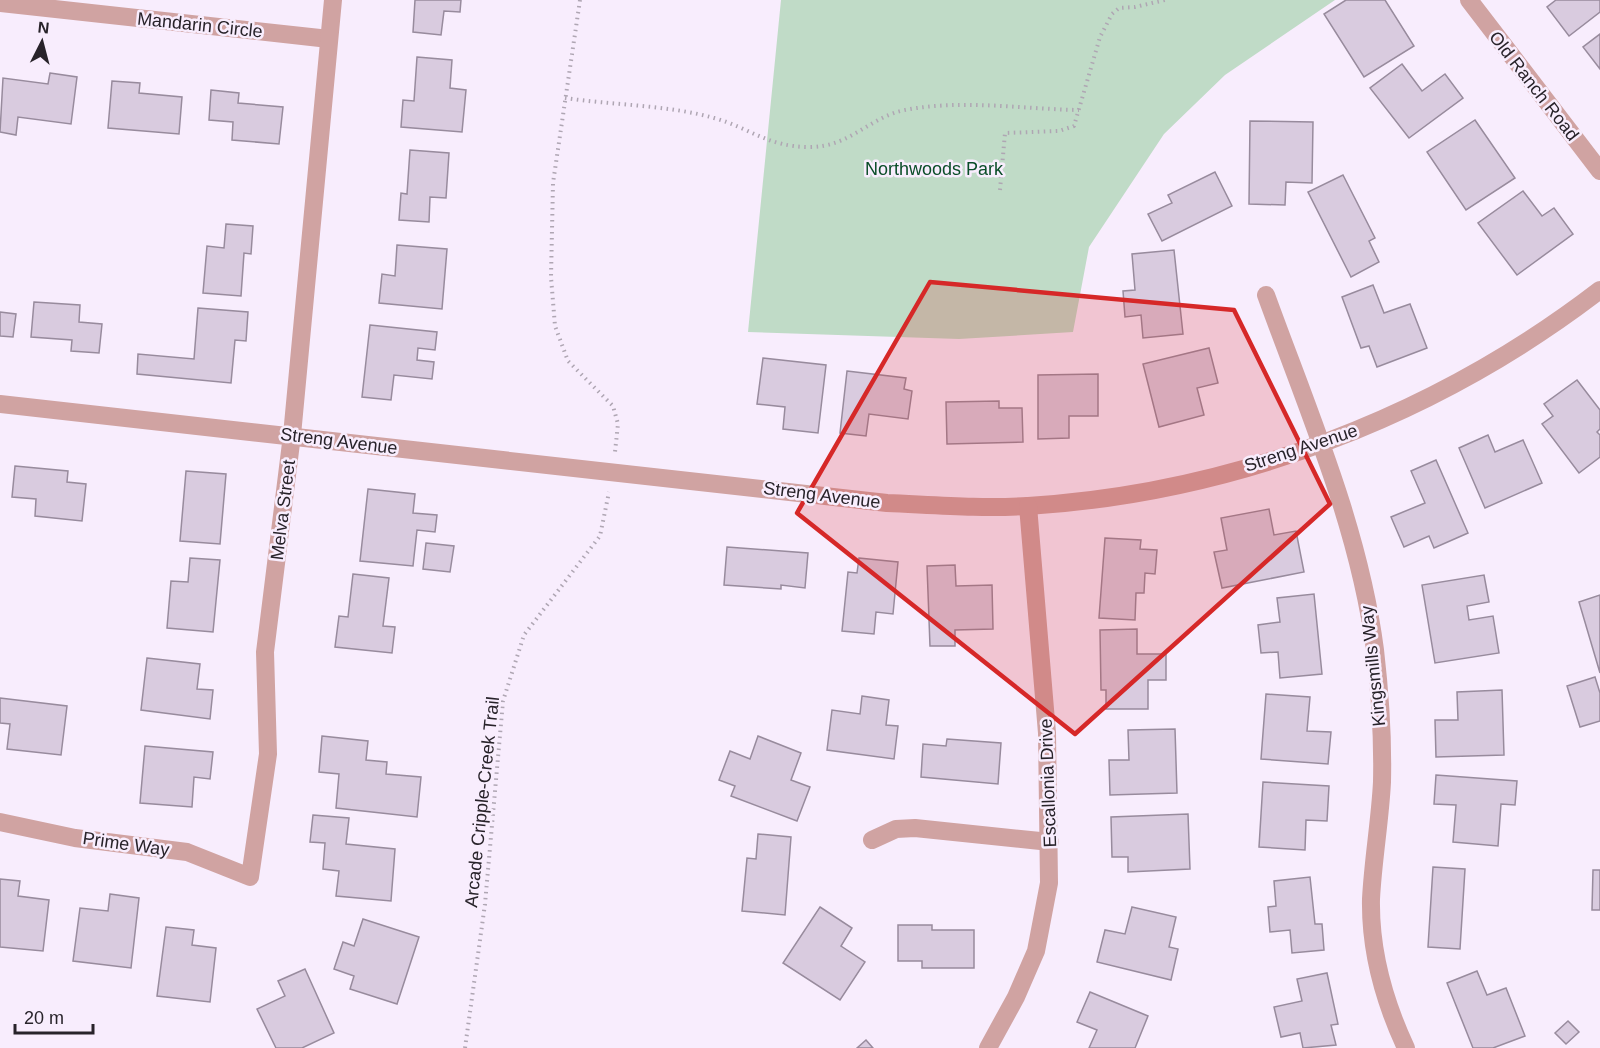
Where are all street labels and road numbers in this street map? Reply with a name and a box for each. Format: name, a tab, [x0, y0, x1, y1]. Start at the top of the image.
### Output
street label: Mandarin Circle	[136, 8, 264, 42]
street label: Old Ranch Road	[1485, 27, 1583, 145]
street label: Streng Avenue	[1242, 420, 1360, 476]
street label: Streng Avenue	[279, 424, 399, 458]
street label: Melva Street	[267, 459, 299, 561]
street label: Streng Avenue	[762, 478, 882, 512]
street label: Kingsmills Way	[1357, 605, 1389, 727]
street label: Arcade Cripple-Creek Trail	[461, 695, 503, 909]
street label: Escallonia Drive	[1036, 718, 1060, 848]
street label: Prime Way	[81, 828, 171, 860]

